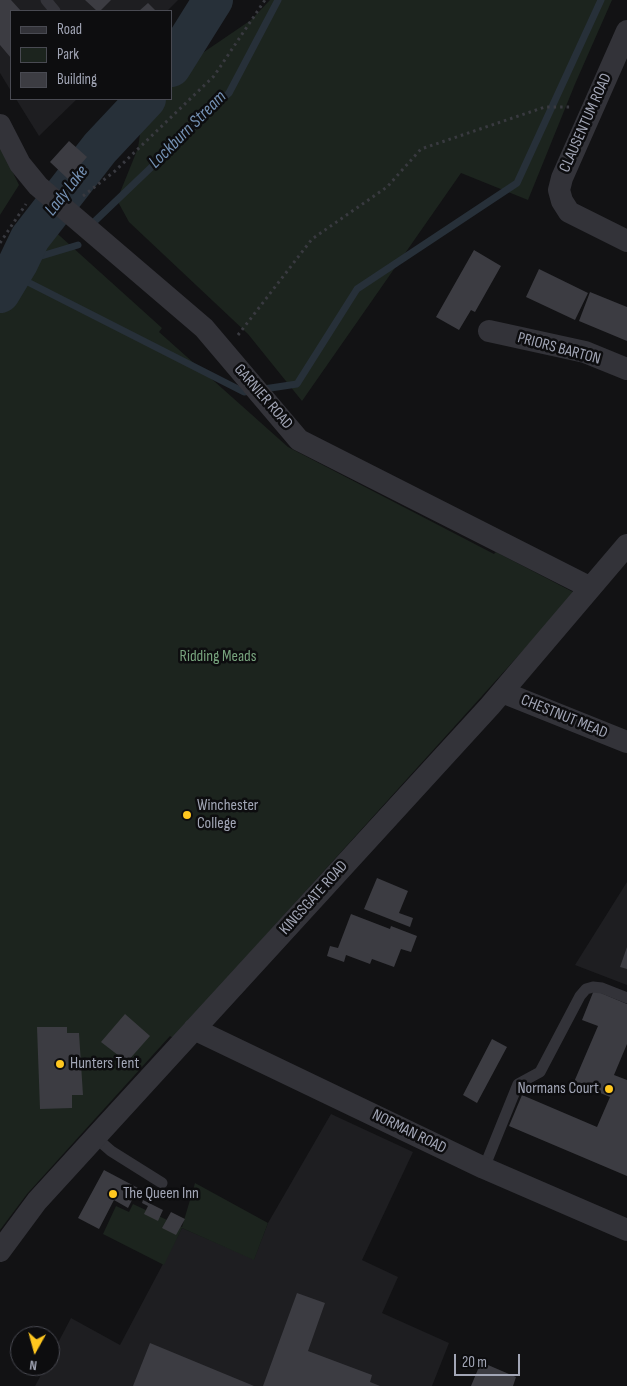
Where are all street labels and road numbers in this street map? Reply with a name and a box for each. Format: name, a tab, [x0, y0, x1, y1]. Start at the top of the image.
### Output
street label: CLAUSENTUM ROAD	[556, 71, 616, 175]
street label: PRIORS BARTON	[515, 329, 603, 369]
street label: GARNIER ROAD	[230, 361, 296, 433]
street label: CHESTNUT MEAD	[518, 691, 610, 743]
street label: KINGSGATE ROAD	[276, 857, 352, 939]
street label: NORMAN ROAD	[369, 1106, 449, 1158]

